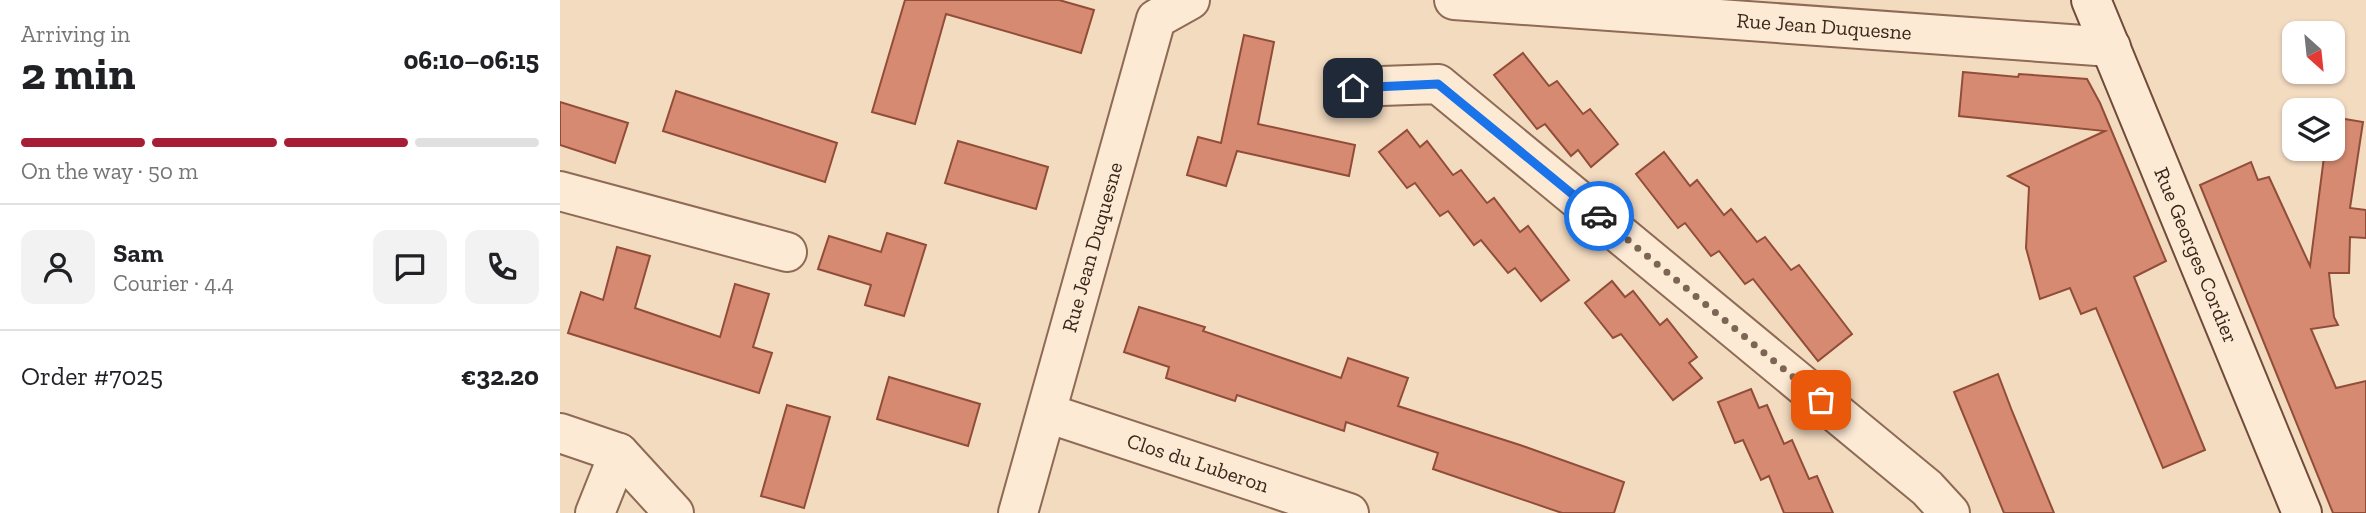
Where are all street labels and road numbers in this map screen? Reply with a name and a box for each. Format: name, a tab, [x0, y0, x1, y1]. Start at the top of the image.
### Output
street label: Rue Jean Duquesne	[1736, 7, 1913, 45]
street label: Rue Jean Duquesne	[1056, 159, 1127, 335]
street label: Rue Georges Cordier	[2149, 163, 2244, 347]
street label: Clos du Luberon	[1124, 427, 1272, 498]

